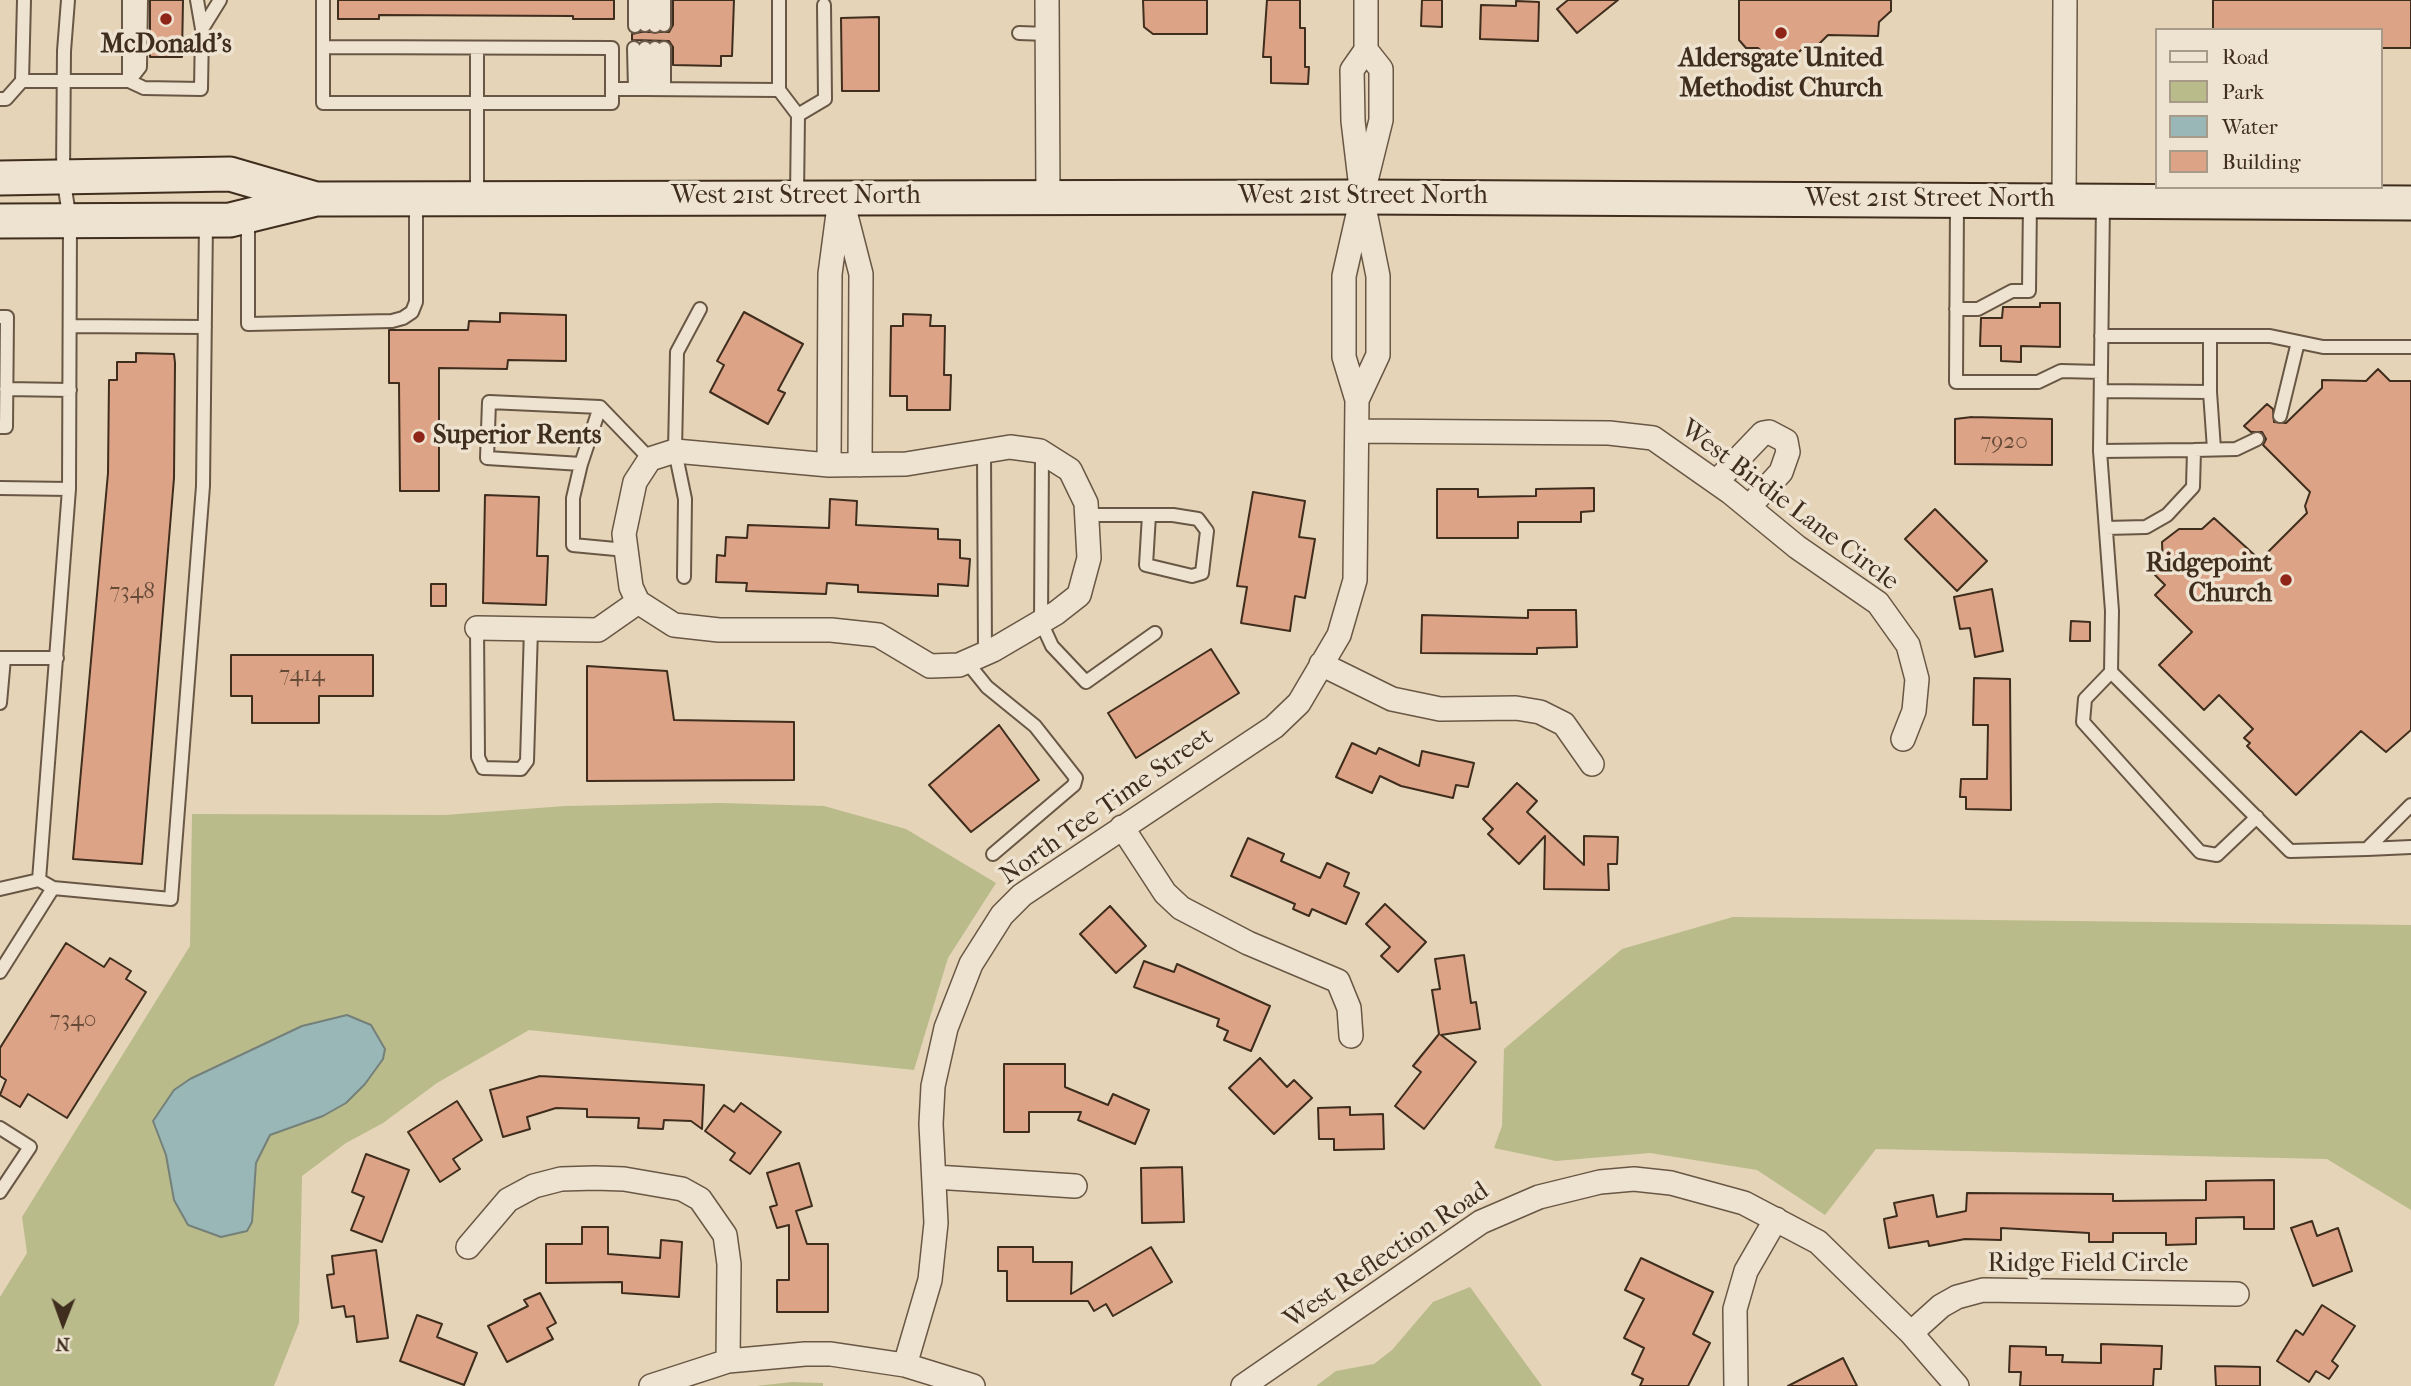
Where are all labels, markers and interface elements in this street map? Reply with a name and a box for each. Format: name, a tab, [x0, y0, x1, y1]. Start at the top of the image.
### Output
marker: McDonald's	[158, 11, 174, 27]
marker: Aldersgate United Methodist Church	[1773, 25, 1789, 41]
legend	[2156, 28, 2383, 189]
place label: McDonald's	[101, 30, 231, 62]
place label: Aldersgate United Methodist Church	[1679, 44, 1883, 106]
text: Road	[2222, 45, 2269, 69]
text: Park	[2222, 80, 2264, 104]
text: Water	[2222, 115, 2278, 139]
text: Building	[2222, 150, 2300, 174]
street label: West 21st Street North	[671, 181, 921, 213]
street label: West 21st Street North	[1238, 181, 1488, 213]
street label: West 21st Street North	[1805, 184, 2055, 216]
street label: West Birdie Lane Circle	[1674, 414, 1904, 598]
place label: Superior Rents	[433, 421, 601, 453]
house number: 7920	[1980, 428, 2028, 456]
marker: Superior Rents	[411, 429, 427, 445]
place label: Ridgepoint Church	[2146, 549, 2272, 610]
marker: Ridgepoint Church	[2278, 572, 2294, 588]
house number: 7348	[109, 578, 155, 606]
house number: 7414	[279, 661, 325, 689]
street label: North Tee Time Street	[994, 722, 1220, 892]
house number: 7340	[50, 1006, 96, 1034]
street label: West Reflection Road	[1279, 1176, 1495, 1336]
street label: Ridge Field Circle	[1988, 1249, 2188, 1281]
north arrow	[28, 1288, 98, 1358]
text: N	[55, 1333, 70, 1355]

